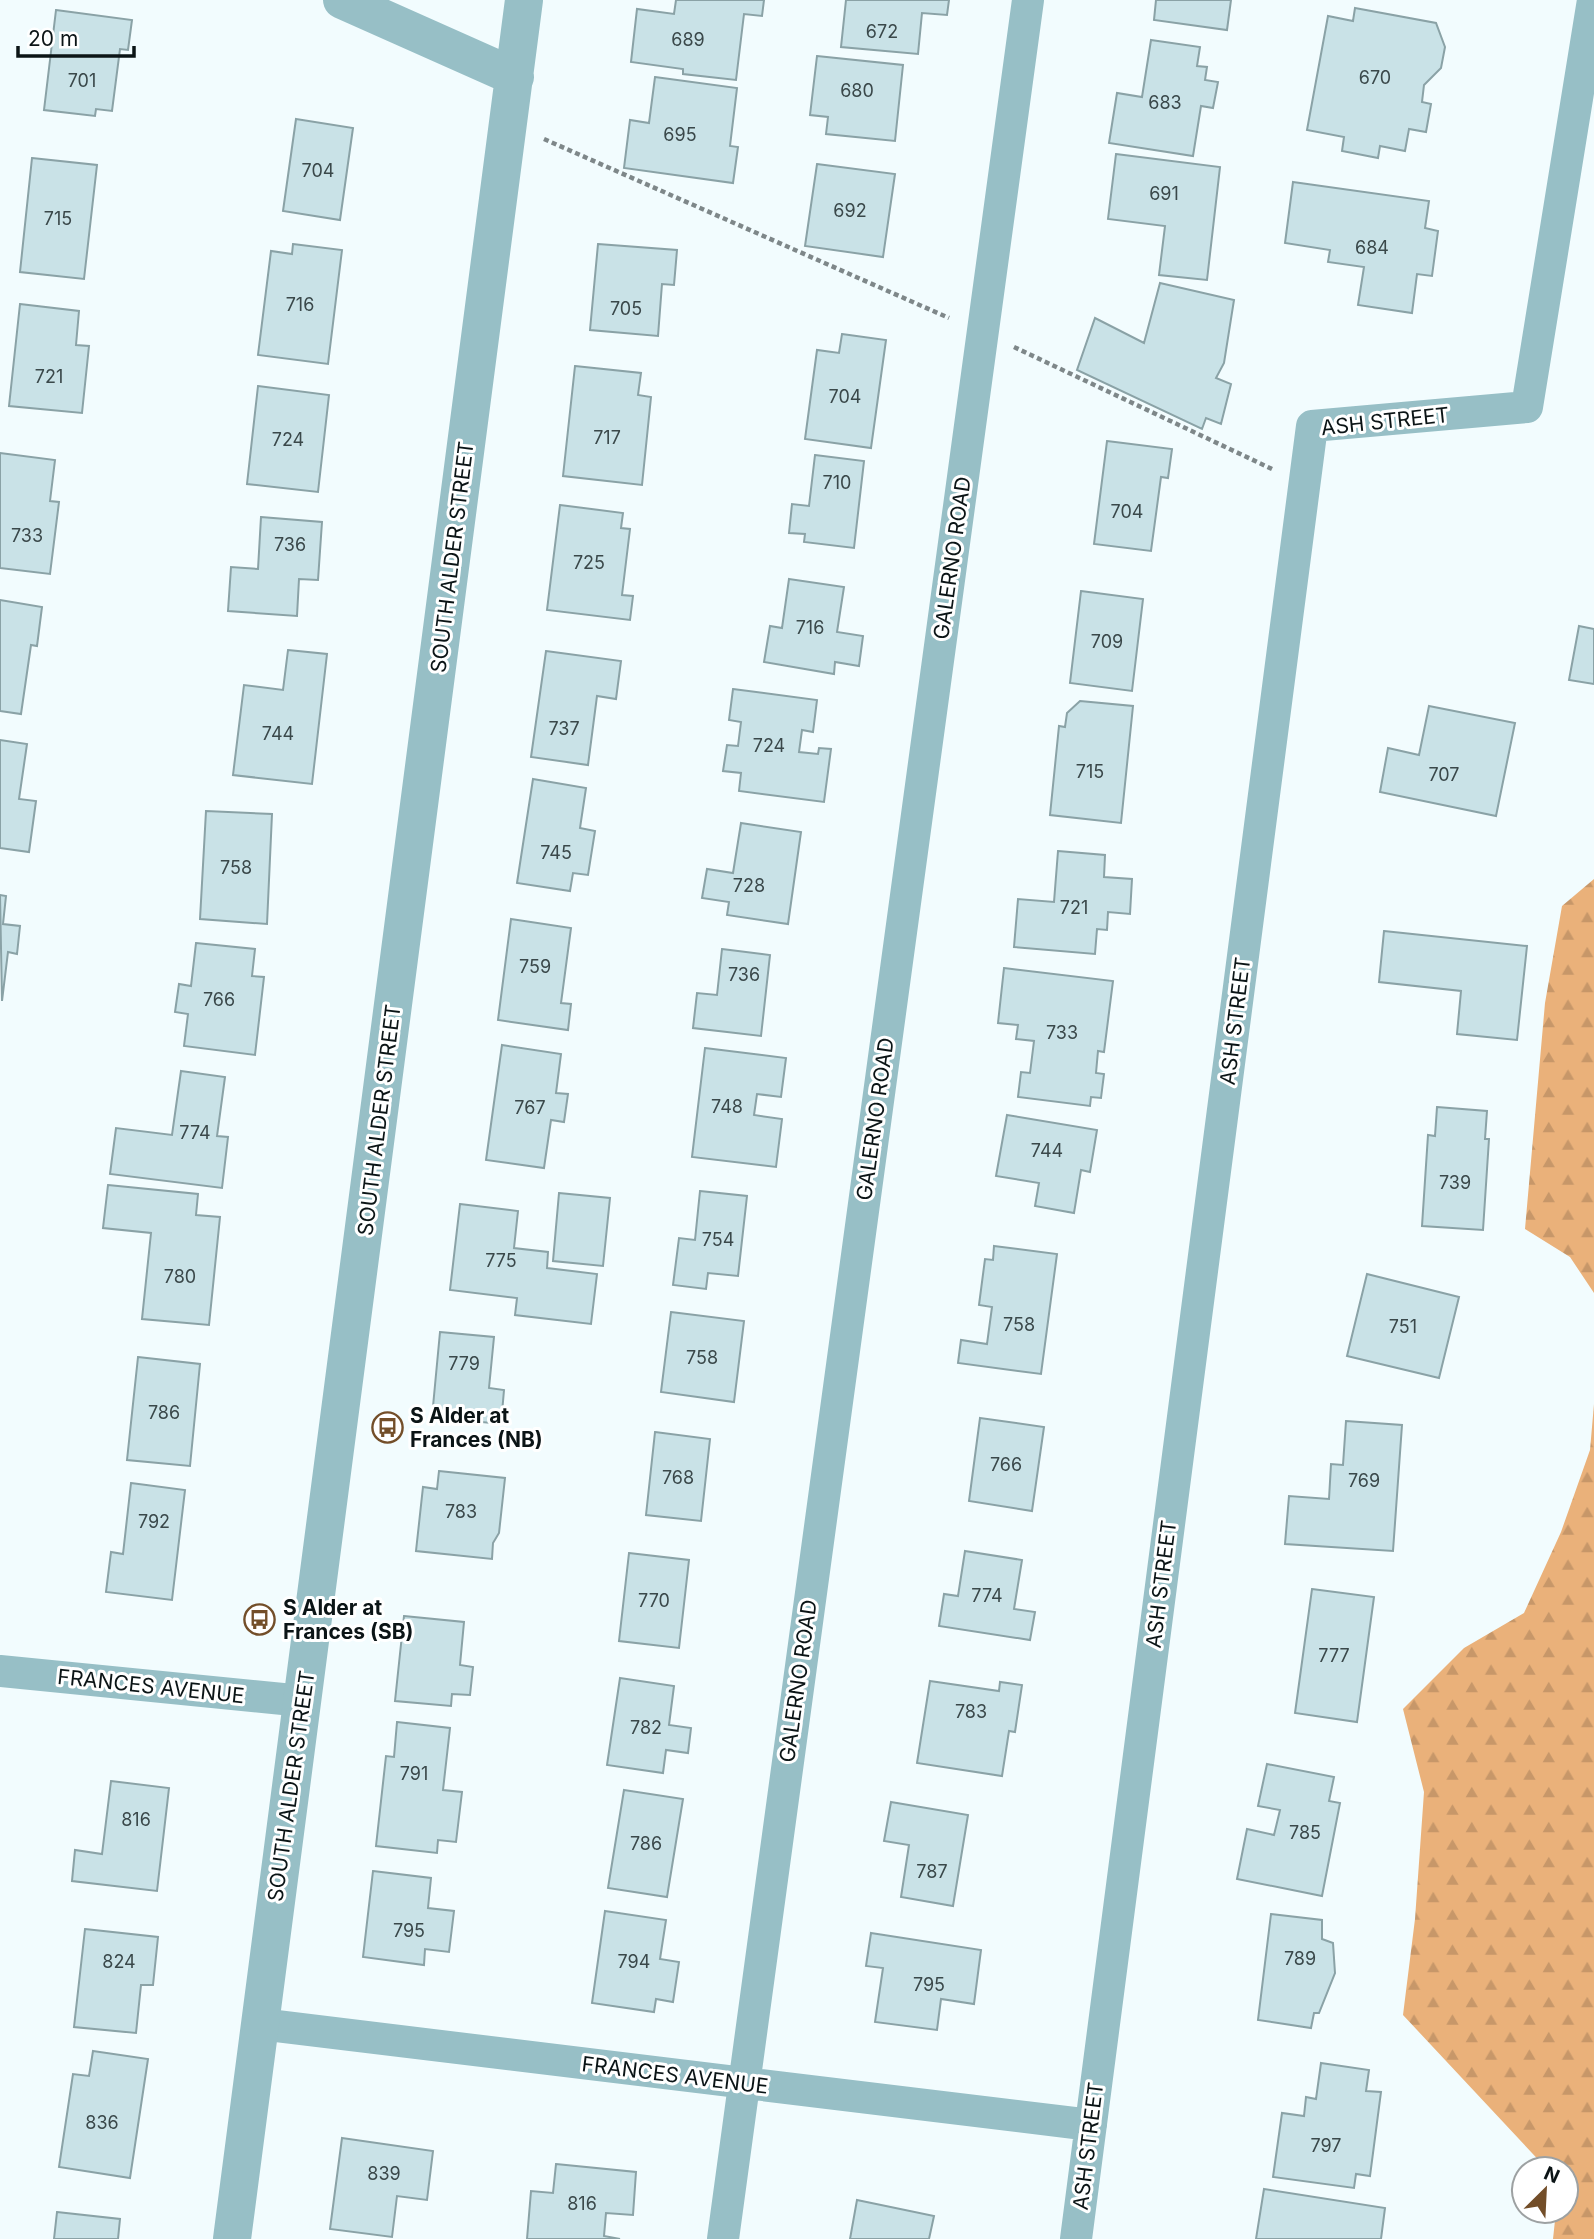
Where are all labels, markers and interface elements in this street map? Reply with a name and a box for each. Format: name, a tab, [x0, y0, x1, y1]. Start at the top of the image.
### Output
scale bar	[18, 14, 133, 58]
house number: 672	[866, 21, 898, 42]
text: 20 m	[28, 26, 78, 51]
house number: 689	[671, 29, 705, 50]
house number: 670	[1359, 67, 1391, 88]
house number: 701	[68, 70, 96, 91]
house number: 680	[840, 80, 874, 101]
house number: 683	[1148, 92, 1182, 113]
house number: 695	[663, 124, 697, 145]
house number: 704	[302, 160, 334, 181]
house number: 691	[1149, 183, 1179, 204]
house number: 692	[833, 200, 867, 221]
house number: 715	[44, 208, 72, 229]
house number: 684	[1355, 237, 1389, 258]
house number: 716	[286, 294, 314, 315]
house number: 705	[610, 298, 642, 319]
house number: 721	[35, 366, 63, 387]
house number: 704	[829, 386, 861, 407]
street label: ASH STREET	[1320, 402, 1450, 440]
house number: 717	[593, 427, 621, 448]
house number: 724	[272, 429, 304, 450]
street label: SOUTH ALDER STREET	[425, 440, 479, 674]
house number: 710	[823, 472, 851, 493]
street label: GALERNO ROAD	[928, 475, 976, 641]
house number: 704	[1111, 501, 1143, 522]
house number: 733	[11, 525, 43, 546]
house number: 736	[274, 534, 306, 555]
house number: 725	[573, 552, 605, 573]
house number: 716	[796, 617, 824, 638]
house number: 709	[1091, 631, 1123, 652]
house number: 737	[548, 718, 580, 739]
house number: 744	[262, 723, 294, 744]
house number: 724	[753, 735, 785, 756]
house number: 715	[1076, 761, 1104, 782]
house number: 707	[1428, 764, 1460, 785]
house number: 745	[540, 842, 572, 863]
house number: 758	[220, 857, 252, 878]
house number: 728	[733, 875, 765, 896]
house number: 721	[1060, 897, 1088, 918]
house number: 759	[519, 956, 551, 977]
street label: ASH STREET	[1215, 956, 1255, 1086]
house number: 736	[728, 964, 760, 985]
house number: 766	[203, 989, 235, 1010]
street label: SOUTH ALDER STREET	[352, 1003, 406, 1237]
house number: 733	[1046, 1022, 1078, 1043]
street label: GALERNO ROAD	[851, 1036, 899, 1202]
house number: 748	[711, 1096, 743, 1117]
house number: 767	[514, 1097, 546, 1118]
house number: 774	[179, 1122, 211, 1143]
house number: 744	[1031, 1140, 1063, 1161]
house number: 739	[1439, 1172, 1471, 1193]
house number: 754	[702, 1229, 734, 1250]
house number: 775	[485, 1250, 517, 1271]
house number: 780	[164, 1266, 196, 1287]
house number: 758	[1003, 1314, 1035, 1335]
house number: 751	[1389, 1316, 1417, 1337]
house number: 758	[686, 1347, 718, 1368]
house number: 779	[448, 1353, 480, 1374]
house number: 786	[148, 1402, 180, 1423]
place label: S Alder at Frances (NB)	[410, 1403, 543, 1452]
bus stop icon: S Alder at Frances (NB)	[370, 1410, 404, 1444]
house number: 766	[990, 1454, 1022, 1475]
house number: 768	[662, 1467, 694, 1488]
house number: 769	[1348, 1470, 1380, 1491]
house number: 783	[445, 1501, 477, 1522]
house number: 792	[138, 1511, 170, 1532]
street label: ASH STREET	[1141, 1519, 1181, 1649]
house number: 774	[971, 1585, 1003, 1606]
house number: 770	[638, 1590, 670, 1611]
place label: S Alder at Frances (SB)	[283, 1595, 414, 1644]
street label: GALERNO ROAD	[774, 1598, 822, 1764]
bus stop icon: S Alder at Frances (SB)	[243, 1602, 277, 1636]
house number: 777	[1318, 1645, 1350, 1666]
street label: FRANCES AVENUE	[56, 1664, 246, 1708]
street label: SOUTH ALDER STREET	[262, 1669, 320, 1903]
house number: 783	[955, 1701, 987, 1722]
house number: 782	[630, 1717, 662, 1738]
house number: 791	[400, 1763, 428, 1784]
house number: 816	[121, 1809, 151, 1830]
house number: 785	[1289, 1822, 1321, 1843]
house number: 786	[630, 1833, 662, 1854]
house number: 787	[916, 1861, 948, 1882]
house number: 795	[393, 1920, 425, 1941]
house number: 789	[1284, 1948, 1316, 1969]
house number: 824	[102, 1951, 136, 1972]
house number: 794	[618, 1951, 650, 1972]
house number: 795	[913, 1974, 945, 1995]
street label: FRANCES AVENUE	[580, 2051, 770, 2099]
street label: ASH STREET	[1068, 2081, 1108, 2211]
house number: 836	[85, 2112, 119, 2133]
house number: 797	[1310, 2135, 1342, 2156]
north arrow	[1510, 2155, 1580, 2225]
text: N	[1540, 2161, 1563, 2188]
house number: 839	[367, 2163, 401, 2184]
house number: 816	[567, 2193, 597, 2214]

